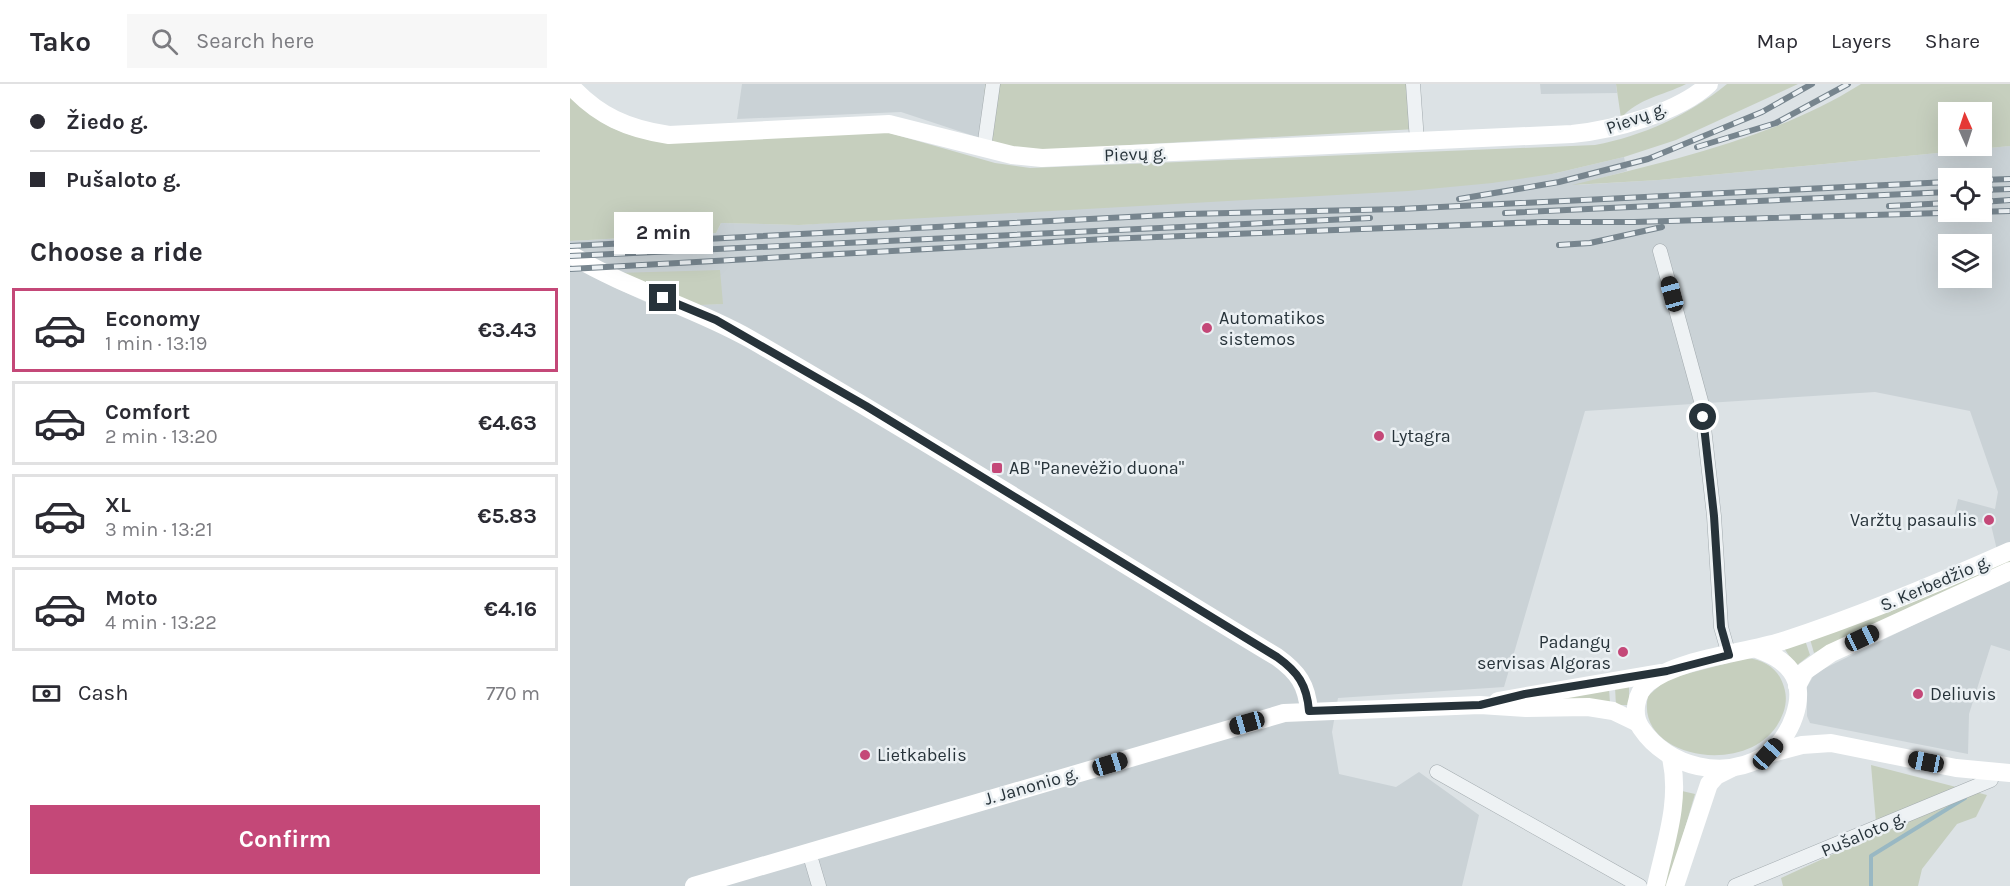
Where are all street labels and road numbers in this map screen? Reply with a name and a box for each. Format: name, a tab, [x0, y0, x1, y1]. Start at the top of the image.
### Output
street label: Pievų g.	[1603, 97, 1669, 139]
street label: Pievų g.	[1104, 142, 1166, 166]
street label: S. Kerbedžio g.	[1877, 550, 1993, 616]
street label: J. Janonio g.	[982, 762, 1080, 810]
street label: Pušaloto g.	[1818, 806, 1908, 862]

